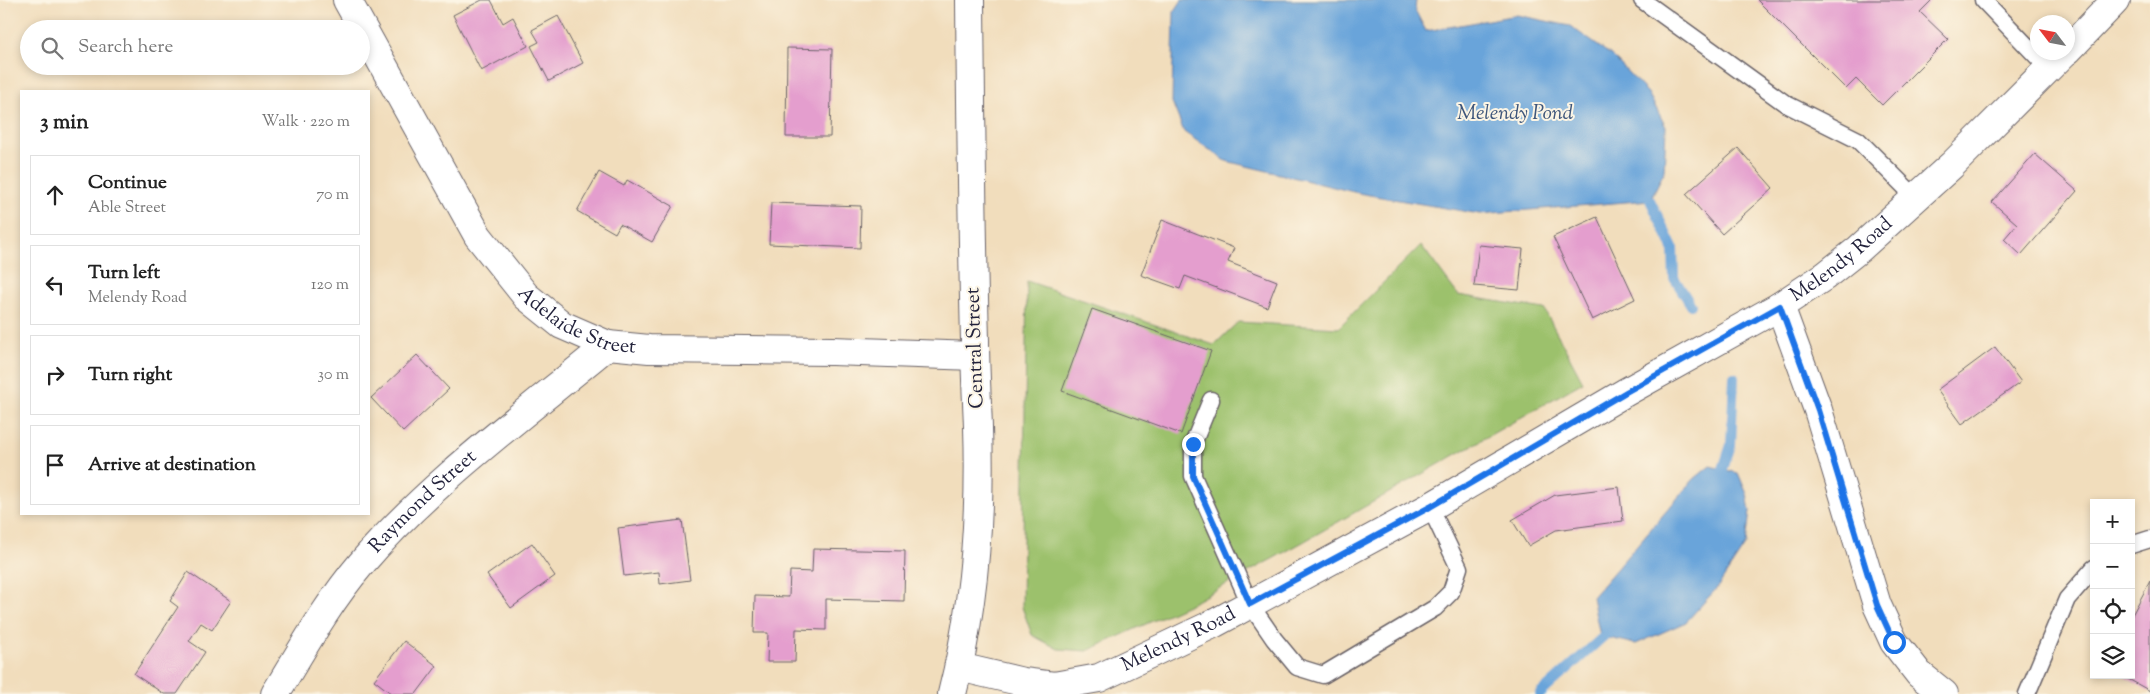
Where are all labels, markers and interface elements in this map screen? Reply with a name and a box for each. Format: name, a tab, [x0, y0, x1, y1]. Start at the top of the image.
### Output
north arrow	[2030, 15, 2075, 60]
search box	[20, 20, 370, 75]
icon: search	[38, 34, 66, 62]
text: Search here	[78, 34, 173, 61]
water label: Melendy Pond	[1457, 99, 1574, 129]
text: 3 min	[40, 108, 89, 138]
text: Walk · 220 m	[262, 111, 350, 134]
text: Continue	[88, 170, 167, 197]
icon: ahead	[41, 181, 69, 209]
text: 70 m	[316, 184, 349, 207]
text: Able Street	[88, 197, 166, 220]
street label: Melendy Road	[1784, 210, 1900, 310]
text: Turn left	[88, 260, 160, 287]
icon: left	[41, 271, 69, 299]
text: 120 m	[311, 274, 349, 297]
street label: Adelaide Street	[510, 281, 637, 362]
text: Melendy Road	[88, 287, 187, 310]
street label: Central Street	[959, 287, 993, 409]
icon: right	[41, 361, 69, 389]
text: Turn right	[88, 362, 172, 389]
text: 30 m	[318, 364, 349, 387]
route end	[1182, 433, 1205, 456]
street label: Raymond Street	[362, 443, 484, 560]
icon: arrive	[41, 451, 69, 479]
text: Arrive at destination	[88, 452, 256, 479]
map controls	[2090, 499, 2135, 679]
button: +	[2090, 499, 2135, 544]
button: −	[2090, 544, 2135, 589]
button: locate	[2090, 589, 2135, 634]
street label: Melendy Road	[1117, 600, 1241, 680]
route start	[1883, 631, 1906, 654]
button: layers	[2090, 634, 2135, 679]

